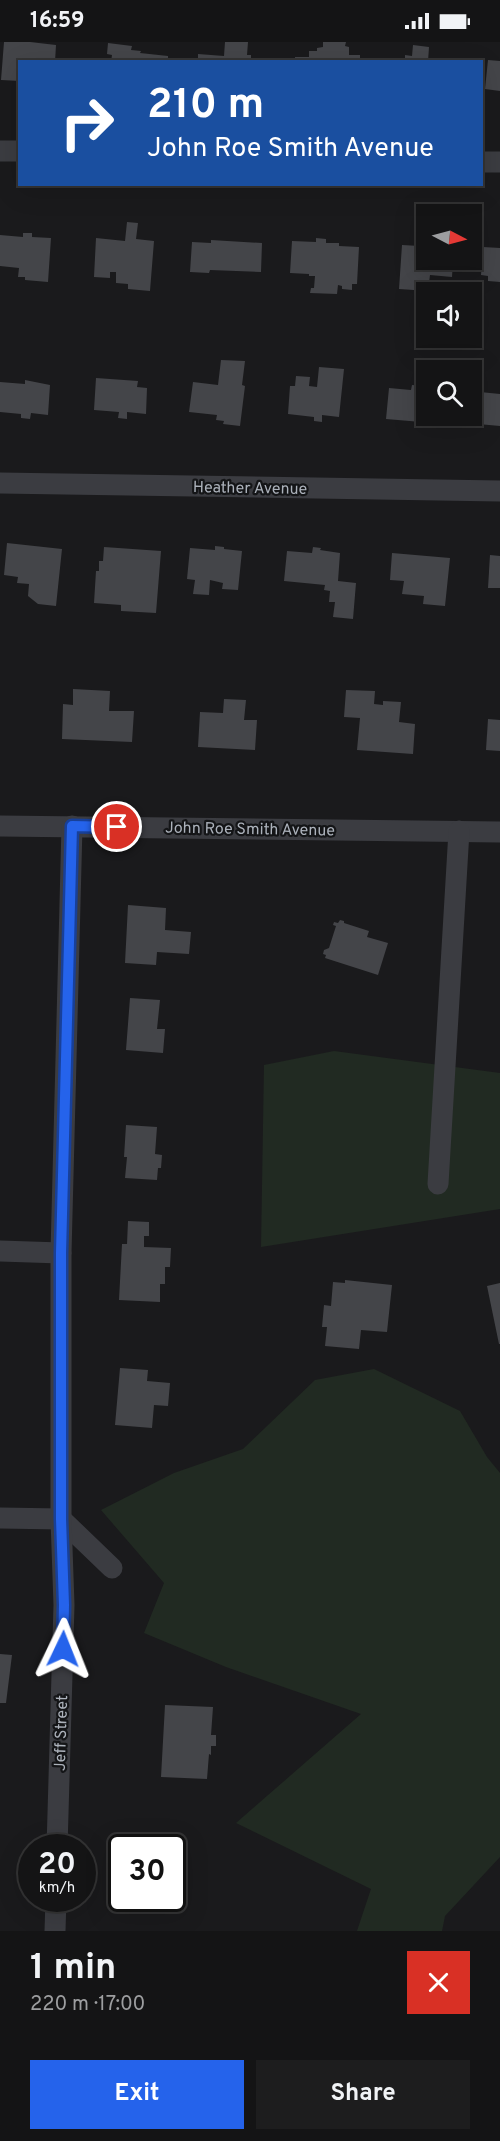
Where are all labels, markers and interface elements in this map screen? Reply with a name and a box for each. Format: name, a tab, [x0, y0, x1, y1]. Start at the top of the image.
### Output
text: 16:59	[30, 8, 85, 35]
text: 210 m	[147, 80, 264, 133]
icon: right	[48, 84, 126, 162]
text: John Roe Smith Avenue	[147, 132, 434, 166]
north arrow	[416, 204, 482, 270]
map controls	[416, 204, 482, 426]
button: sound	[416, 282, 482, 348]
button: search	[416, 360, 482, 426]
street label: Heather Avenue	[193, 478, 307, 500]
pin	[91, 801, 142, 852]
icon: arrive	[100, 810, 133, 843]
street label: John Roe Smith Avenue	[165, 819, 335, 841]
position arrow	[31, 1617, 95, 1681]
street label: Jeff Street	[51, 1695, 73, 1771]
speed limit sign: 30	[108, 1834, 186, 1912]
text: 20	[38, 1847, 76, 1884]
text: km/h	[39, 1879, 75, 1898]
text: 1 min	[30, 1946, 116, 1992]
button: close	[407, 1951, 470, 2014]
text: 220 m · 17:00	[30, 1992, 145, 2018]
button: Exit	[30, 2060, 244, 2129]
button: Share	[256, 2060, 470, 2129]

